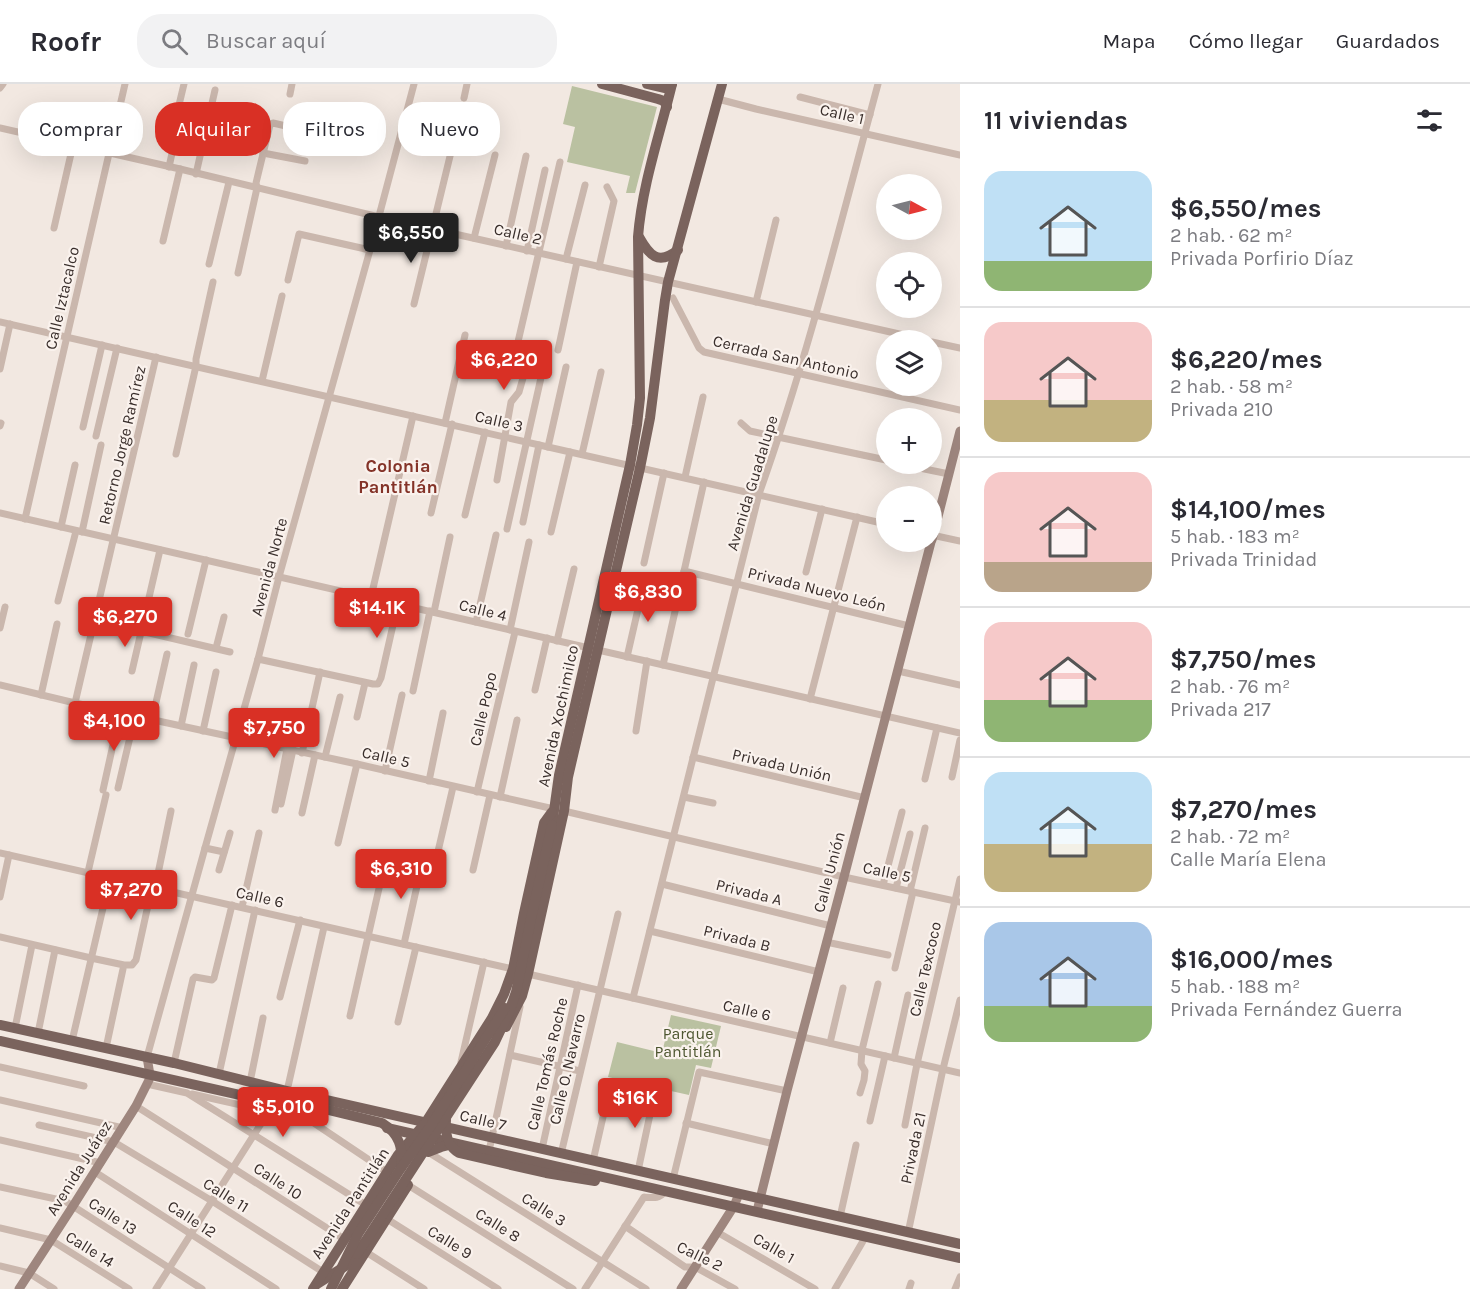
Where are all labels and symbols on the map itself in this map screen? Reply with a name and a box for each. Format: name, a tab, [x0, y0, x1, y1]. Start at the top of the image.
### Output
street label: Calle 1	[818, 100, 866, 128]
north arrow	[876, 174, 942, 240]
pin: $6,550	[362, 213, 460, 264]
street label: Calle 2	[492, 219, 544, 249]
street label: Calle Iztacalco	[41, 245, 83, 351]
street label: Cerrada San Antonio	[711, 331, 861, 383]
pin: $6,220	[455, 340, 553, 391]
street label: Retorno Jorge Ramírez	[94, 364, 150, 526]
street label: Calle 3	[473, 406, 525, 436]
street label: Avenida Guadalupe	[722, 413, 782, 553]
district label: Colonia Pantitlán	[358, 455, 438, 498]
street label: Avenida Norte	[247, 516, 291, 618]
street label: Privada Nuevo León	[746, 563, 888, 615]
pin: $6,830	[599, 572, 697, 623]
pin: $14.1K	[328, 588, 426, 639]
street label: Calle 4	[457, 595, 509, 625]
pin: $6,270	[76, 597, 174, 648]
street label: Avenida Xochimilco	[534, 643, 582, 789]
street label: Calle Popo	[465, 670, 501, 748]
pin: $4,100	[65, 701, 163, 752]
pin: $7,750	[225, 708, 323, 759]
street label: Calle 5	[360, 742, 412, 772]
street label: Privada Unión	[730, 744, 834, 786]
street label: Calle Unión	[809, 830, 849, 914]
pin: $6,310	[352, 849, 450, 900]
street label: Calle 5	[861, 858, 913, 886]
pin: $7,270	[82, 870, 180, 921]
street label: Privada A	[714, 875, 784, 909]
street label: Calle 6	[234, 882, 286, 912]
street label: Calle Texcoco	[905, 920, 945, 1018]
street label: Privada B	[702, 921, 772, 955]
street label: Calle 6	[721, 995, 773, 1025]
street label: Calle Tomás Roche	[522, 996, 572, 1132]
street label: Calle O. Navarro	[545, 1012, 589, 1126]
park label: Parque Pantitlán	[654, 1024, 722, 1061]
pin: $16K	[599, 1078, 671, 1129]
pin: $5,010	[234, 1087, 332, 1138]
street label: Calle 7	[458, 1105, 509, 1135]
street label: Privada 21	[896, 1110, 930, 1186]
street label: Avenida Juárez	[42, 1117, 116, 1219]
street label: Avenida Pantitlán	[307, 1144, 393, 1262]
street label: Calle 10	[250, 1158, 306, 1204]
street label: Calle 11	[200, 1174, 252, 1216]
street label: Calle 3	[518, 1188, 570, 1230]
street label: Calle 13	[85, 1193, 141, 1239]
street label: Calle 12	[164, 1196, 220, 1242]
street label: Calle 8	[472, 1204, 524, 1246]
street label: Calle 9	[424, 1221, 476, 1263]
street label: Calle 14	[62, 1227, 118, 1271]
street label: Calle 1	[750, 1229, 798, 1267]
street label: Calle 2	[674, 1237, 726, 1275]

